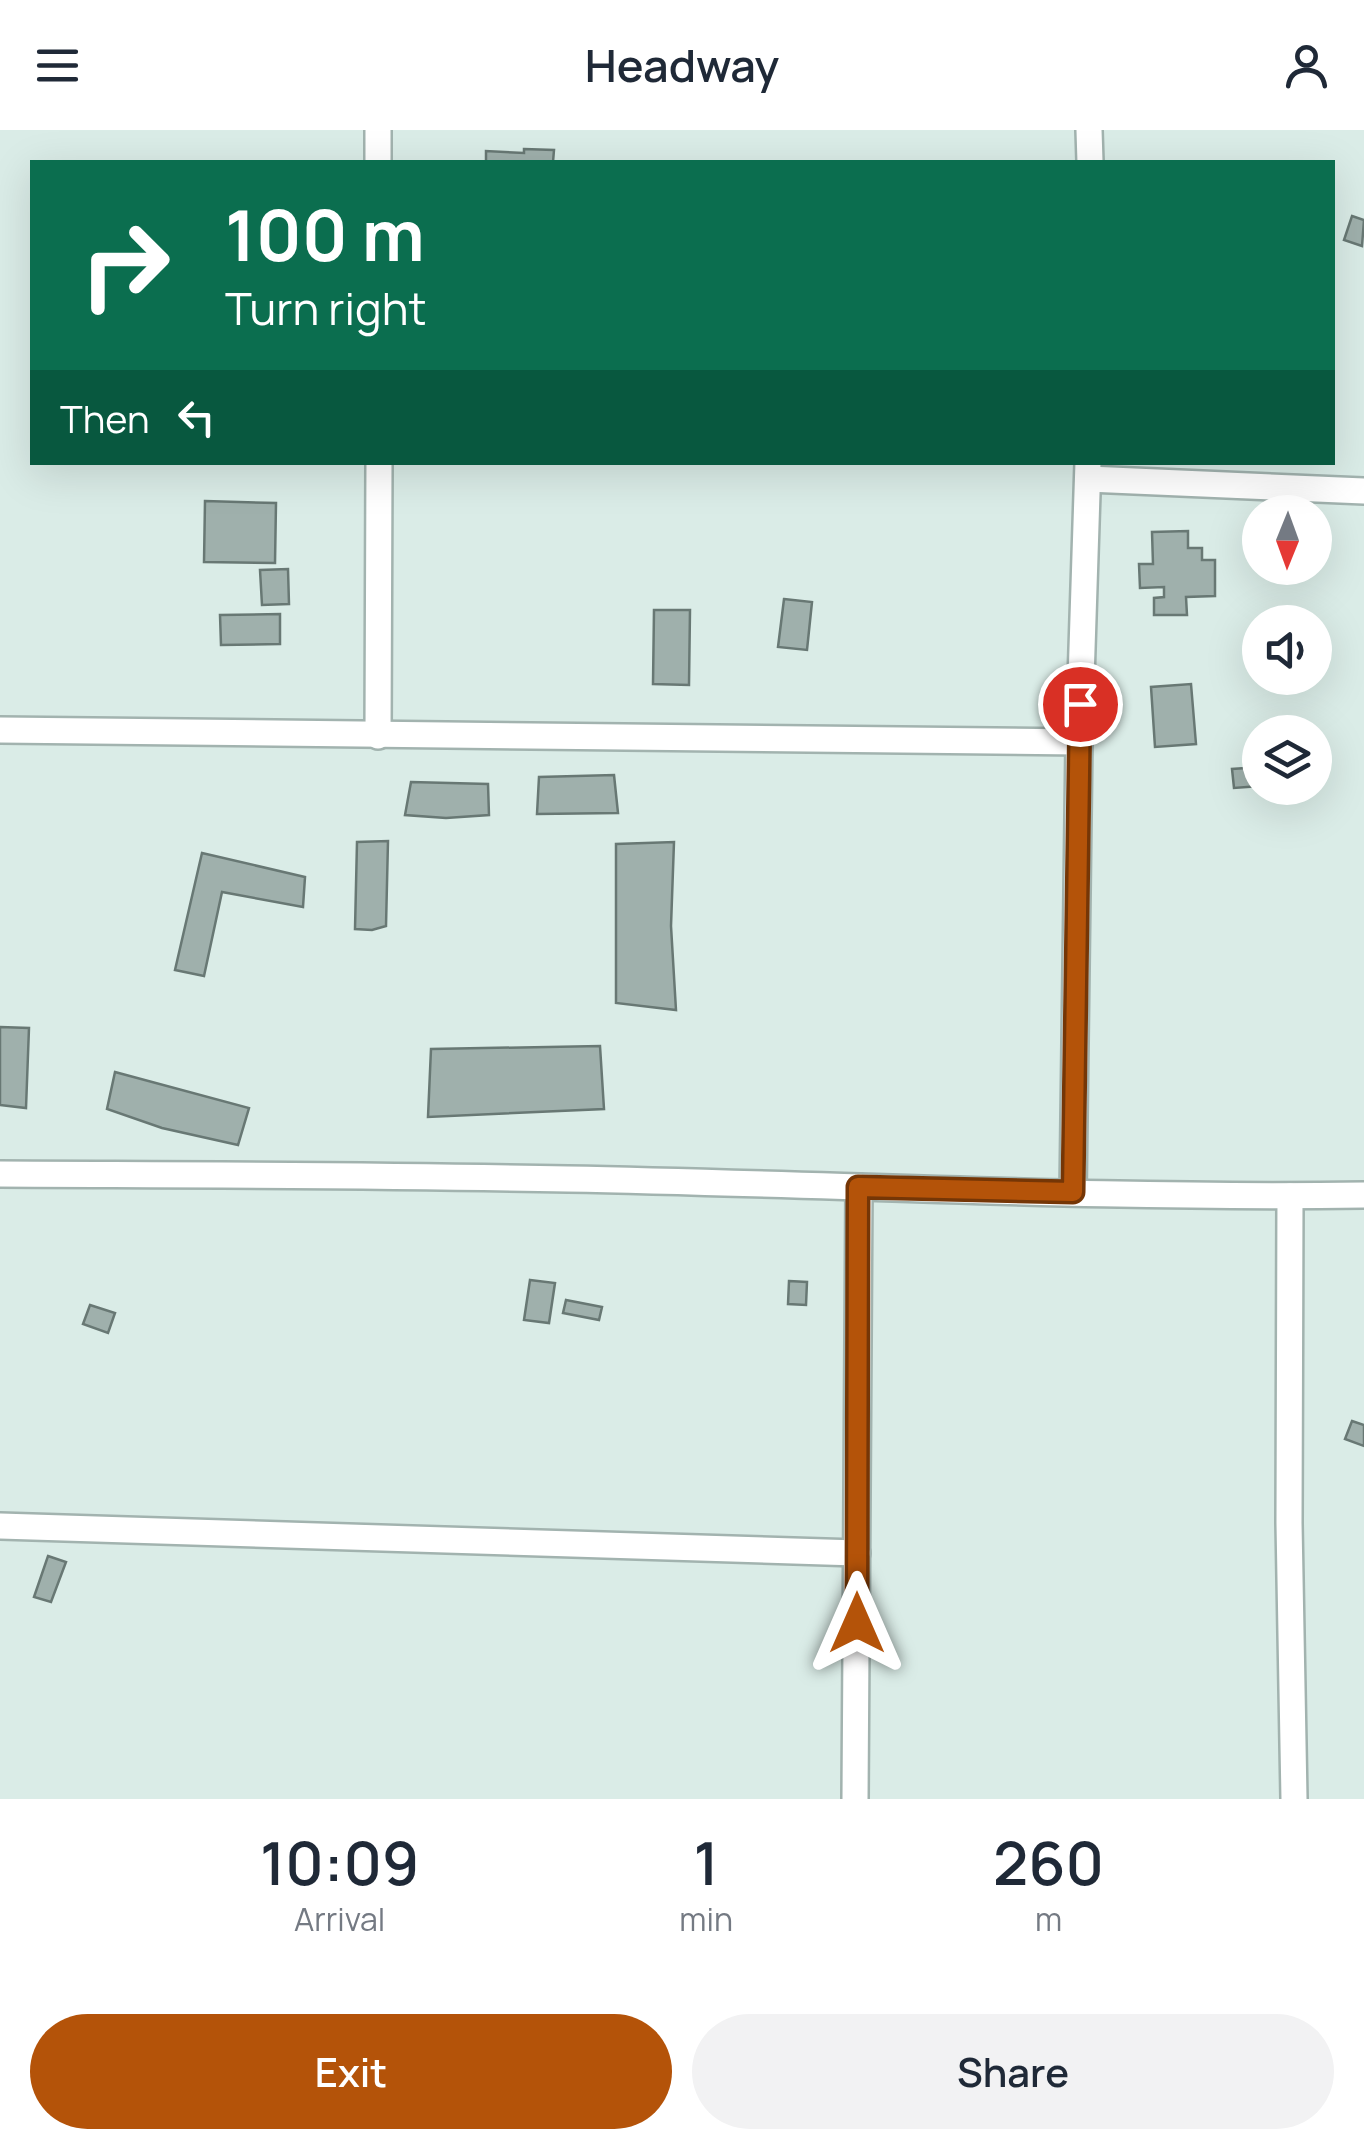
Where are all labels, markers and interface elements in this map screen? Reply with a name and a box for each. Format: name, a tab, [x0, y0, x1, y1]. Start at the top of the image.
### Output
text: Headway	[585, 34, 779, 96]
icon: menu	[30, 38, 85, 93]
icon: person	[1279, 38, 1334, 93]
text: 100 m	[225, 186, 425, 282]
icon: right	[60, 200, 190, 330]
text: Turn right	[225, 277, 426, 339]
icon: left	[169, 390, 224, 445]
text: Then	[60, 392, 149, 444]
north arrow	[1242, 495, 1332, 585]
map controls	[1242, 495, 1332, 805]
button: sound	[1242, 605, 1332, 695]
pin	[1038, 662, 1123, 747]
icon: arrive	[1053, 677, 1108, 732]
button: layers	[1242, 715, 1332, 805]
position arrow	[805, 1571, 909, 1675]
text: 10:09	[260, 1821, 419, 1903]
text: 1	[693, 1821, 719, 1903]
text: 260	[993, 1821, 1104, 1903]
text: Arrival	[294, 1897, 385, 1941]
text: min	[679, 1897, 733, 1941]
text: m	[1035, 1897, 1062, 1941]
button: Exit	[30, 2014, 672, 2129]
button: Share	[692, 2014, 1334, 2129]

